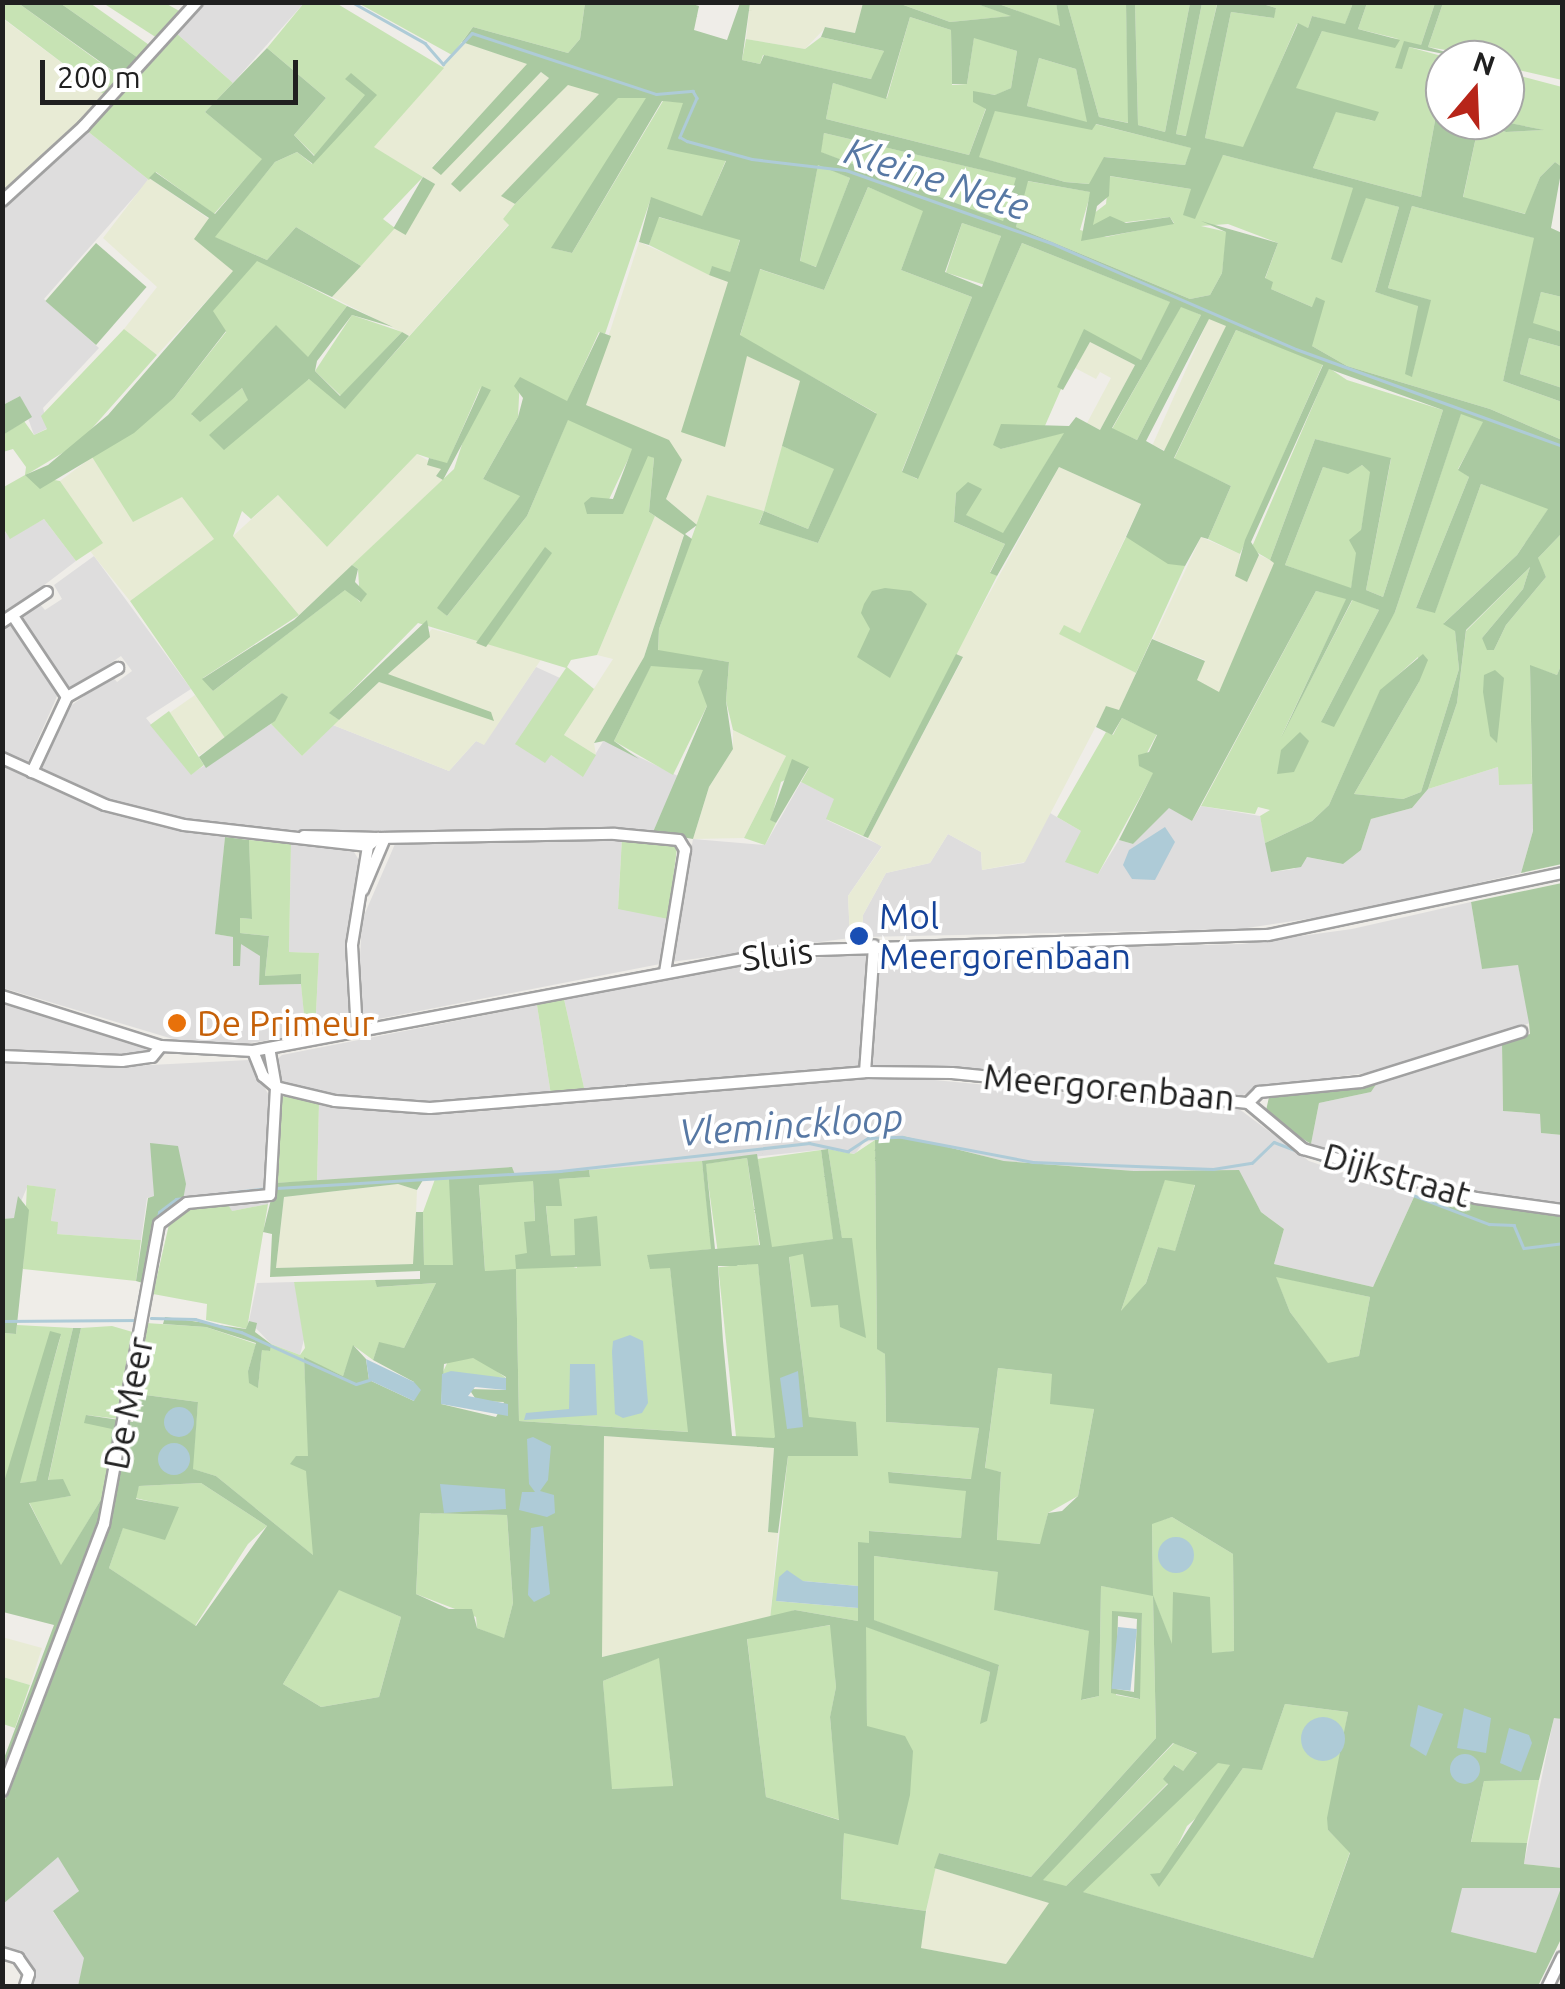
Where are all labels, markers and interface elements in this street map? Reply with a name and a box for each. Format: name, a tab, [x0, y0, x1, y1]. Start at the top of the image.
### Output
scale bar	[45, 40, 302, 102]
north arrow	[1425, 40, 1525, 140]
text: N	[1469, 45, 1499, 81]
text: 200 m	[57, 60, 141, 94]
water label: Kleine Nete	[839, 128, 1035, 230]
place label: Mol Meergorenbaan	[879, 895, 1131, 977]
marker: Mol Meergorenbaan	[848, 925, 870, 947]
street label: Sluis	[739, 929, 815, 979]
place label: De Primeur	[197, 1002, 375, 1044]
marker: De Primeur	[166, 1012, 188, 1034]
street label: Meergorenbaan	[982, 1055, 1236, 1119]
water label: Vleminckloop	[678, 1094, 904, 1156]
street label: Dijkstraat	[1318, 1134, 1476, 1216]
street label: De Meer	[95, 1333, 161, 1473]

